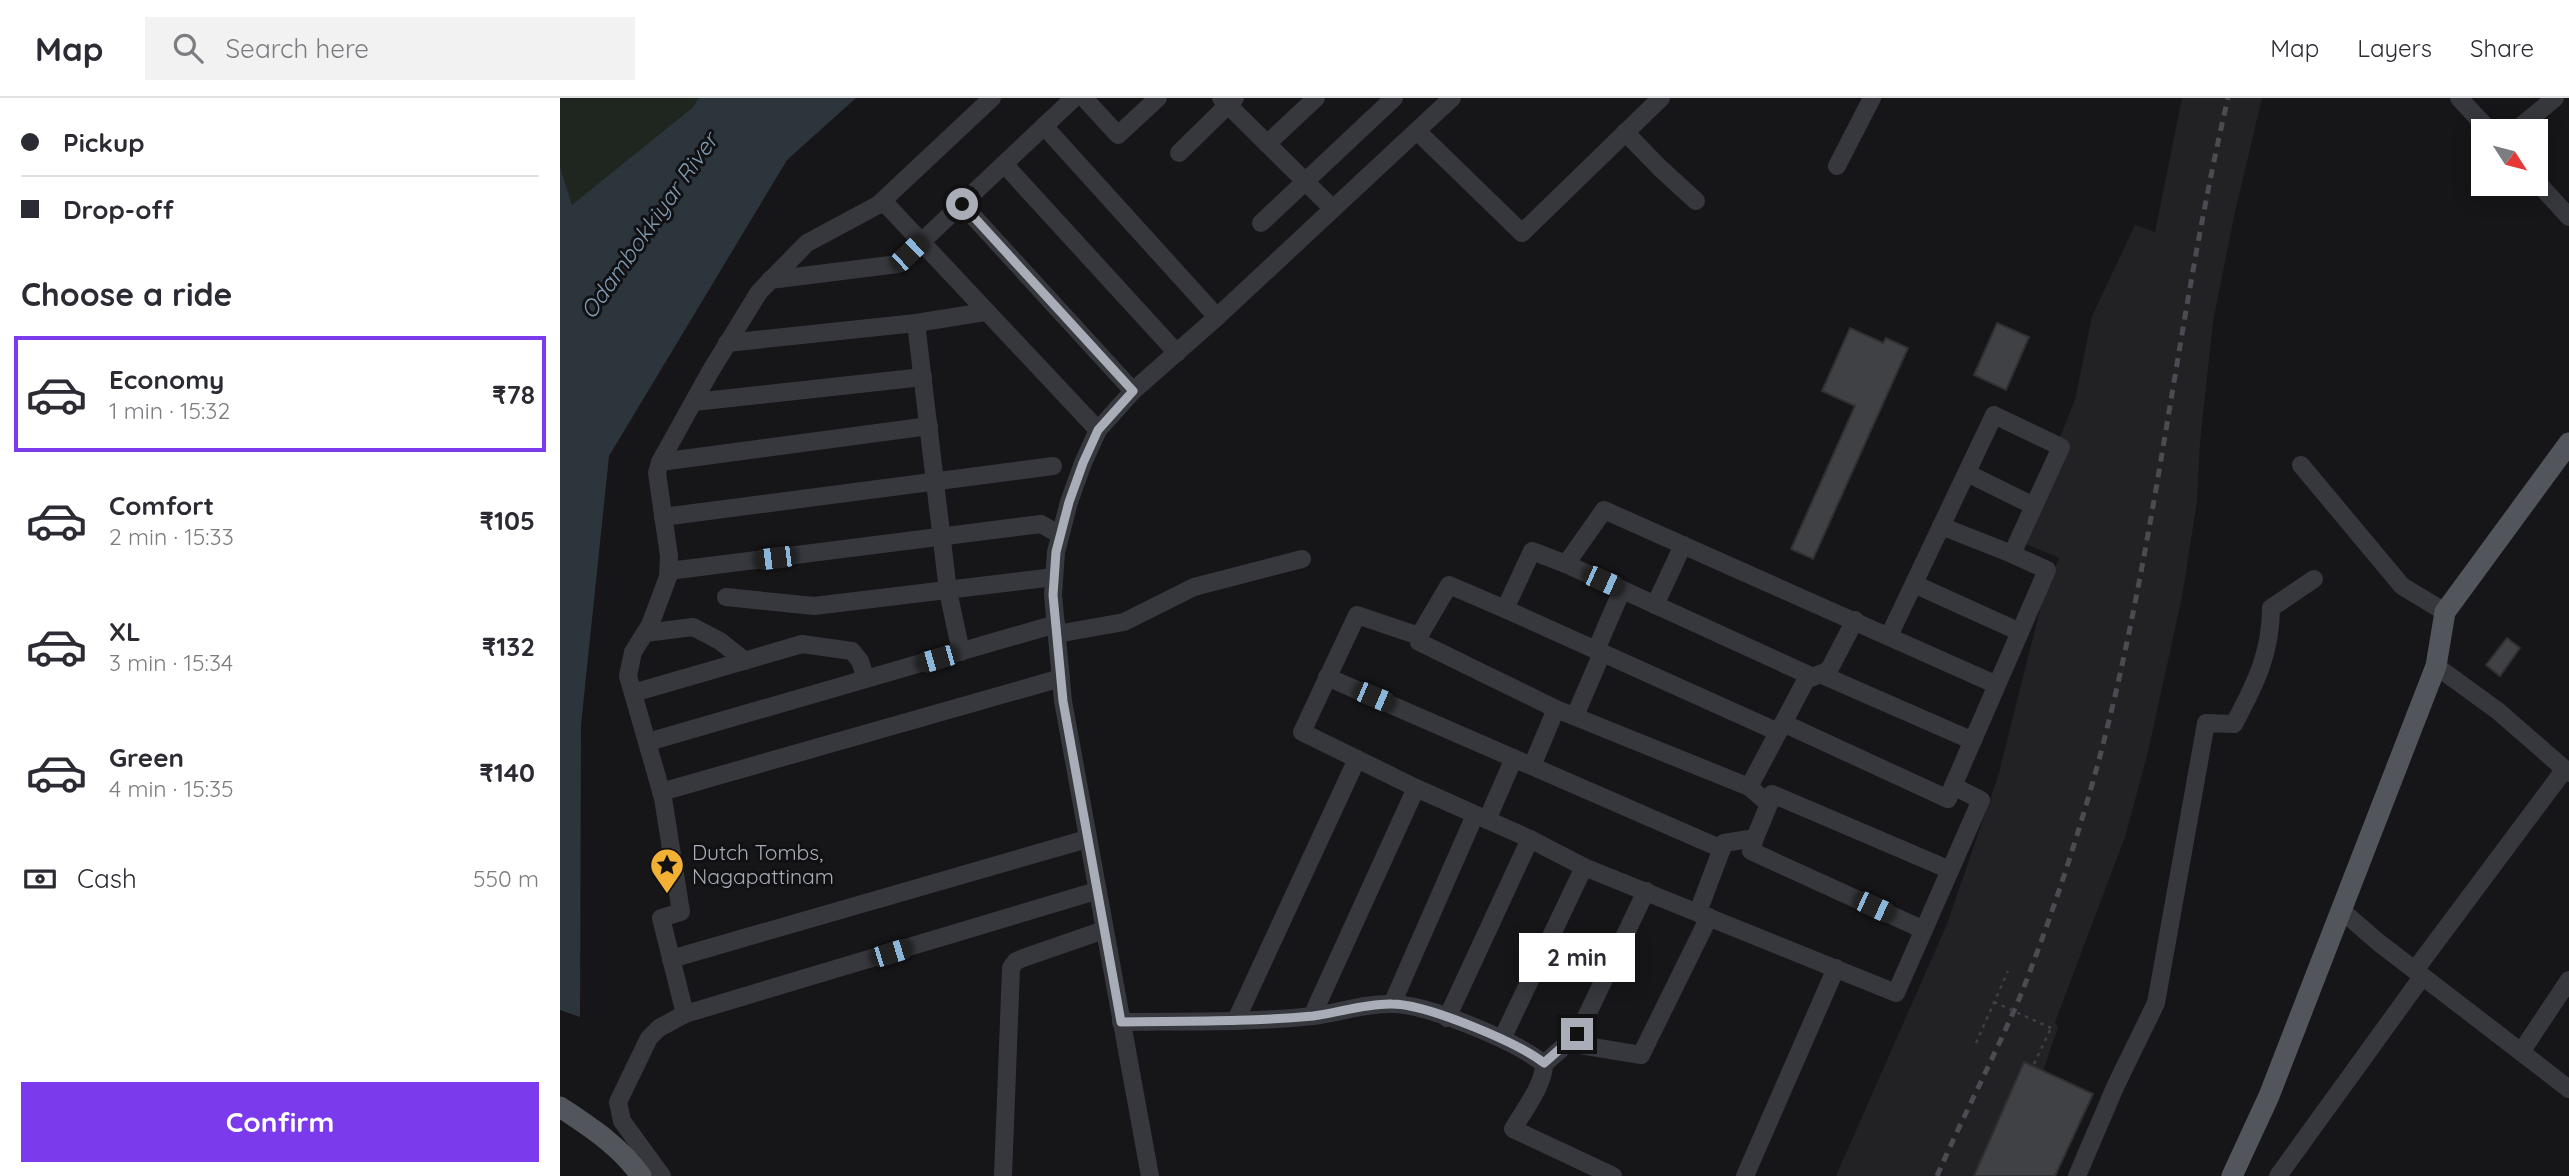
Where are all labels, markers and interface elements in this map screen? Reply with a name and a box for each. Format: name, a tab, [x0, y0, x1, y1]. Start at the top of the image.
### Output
search box	[145, 17, 635, 80]
text: Map	[35, 28, 103, 69]
icon: search	[169, 29, 207, 67]
text: Search here	[225, 32, 369, 65]
text: Map	[2270, 33, 2319, 63]
text: Layers	[2357, 33, 2432, 63]
text: Share	[2470, 33, 2534, 63]
north arrow	[2471, 119, 2548, 196]
map controls	[2471, 119, 2548, 196]
water label: Odambokkiyar River	[574, 125, 725, 324]
text: Pickup	[63, 126, 145, 159]
route start	[946, 188, 978, 220]
text: Drop-off	[63, 193, 174, 226]
car	[887, 231, 932, 275]
text: Choose a ride	[21, 274, 233, 314]
icon: car	[25, 363, 88, 426]
text: Economy	[109, 363, 224, 396]
text: ₹78	[492, 378, 535, 411]
text: 1 min · 15:32	[109, 396, 230, 425]
icon: car	[25, 489, 88, 552]
text: Comfort	[109, 489, 214, 522]
text: ₹105	[480, 504, 535, 537]
text: 2 min · 15:33	[109, 522, 234, 551]
car	[753, 545, 798, 571]
car	[1580, 563, 1627, 599]
icon: car	[25, 615, 88, 678]
text: XL	[109, 615, 141, 648]
text: ₹132	[482, 630, 535, 663]
car	[914, 643, 961, 675]
text: 3 min · 15:34	[109, 648, 233, 677]
car	[1351, 679, 1398, 715]
icon: car	[25, 741, 88, 804]
text: Green	[109, 741, 184, 774]
text: ₹140	[479, 756, 535, 789]
text: 4 min · 15:35	[109, 774, 234, 803]
place label: Dutch Tombs, Nagapattinam	[692, 839, 834, 889]
place icon: Dutch Tombs, Nagapattinam	[648, 846, 686, 895]
icon: cash	[21, 860, 59, 898]
text: Cash	[77, 862, 137, 895]
text: 550 m	[473, 864, 539, 893]
car	[1851, 889, 1898, 925]
callout: 2 min	[1519, 932, 1635, 982]
car	[868, 937, 915, 969]
text: 2 min	[1547, 943, 1607, 972]
route end	[1561, 1018, 1593, 1050]
button: Confirm	[21, 1082, 539, 1162]

